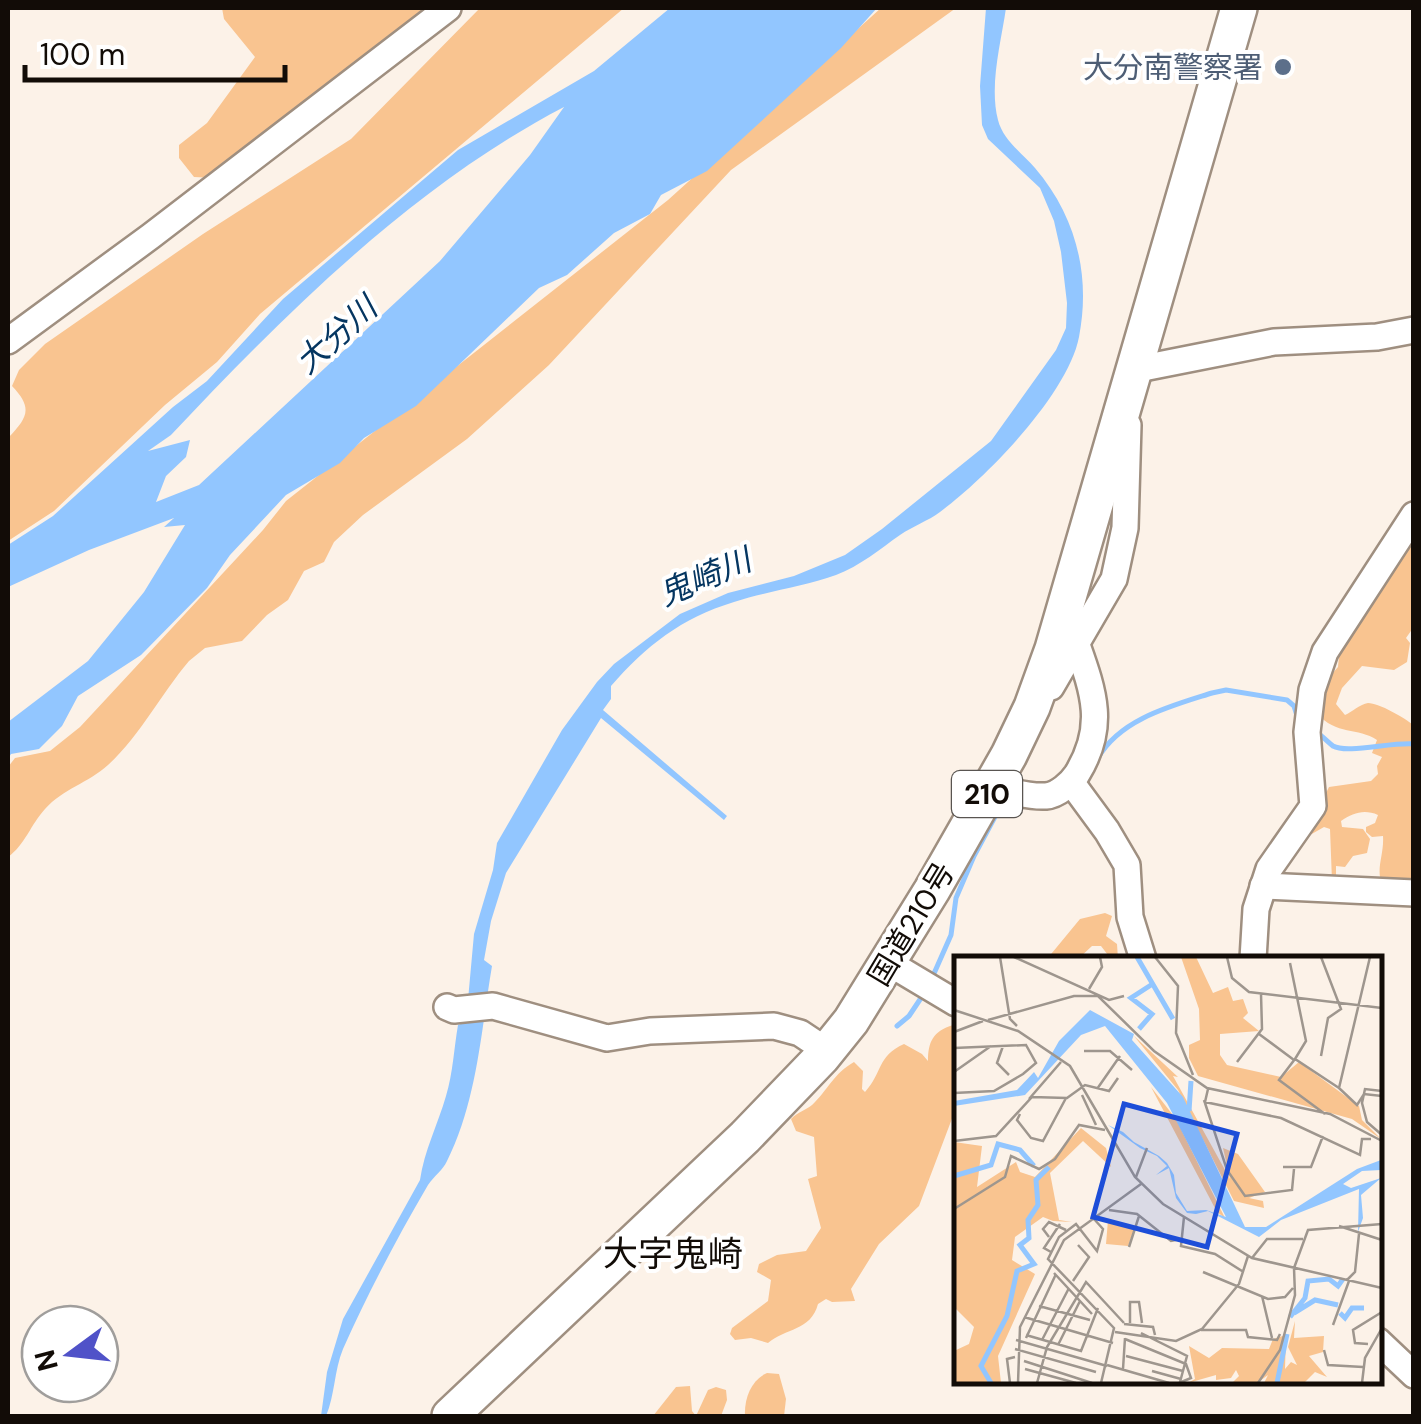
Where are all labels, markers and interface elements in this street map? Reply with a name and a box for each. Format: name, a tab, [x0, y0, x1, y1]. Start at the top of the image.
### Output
scale bar	[25, 20, 285, 82]
text: 100 m	[40, 35, 125, 74]
place label: 大分南警察署	[1083, 48, 1263, 87]
marker: 大分南警察署	[1272, 56, 1294, 78]
water label: 大分川	[286, 285, 388, 383]
water label: 鬼崎川	[653, 538, 760, 615]
road number: 210	[952, 771, 1022, 817]
street label: 国道210号	[859, 855, 963, 993]
inset map	[954, 956, 1381, 1384]
district label: 大字鬼崎	[603, 1231, 743, 1277]
north arrow	[20, 1304, 120, 1404]
text: N	[26, 1346, 67, 1375]

